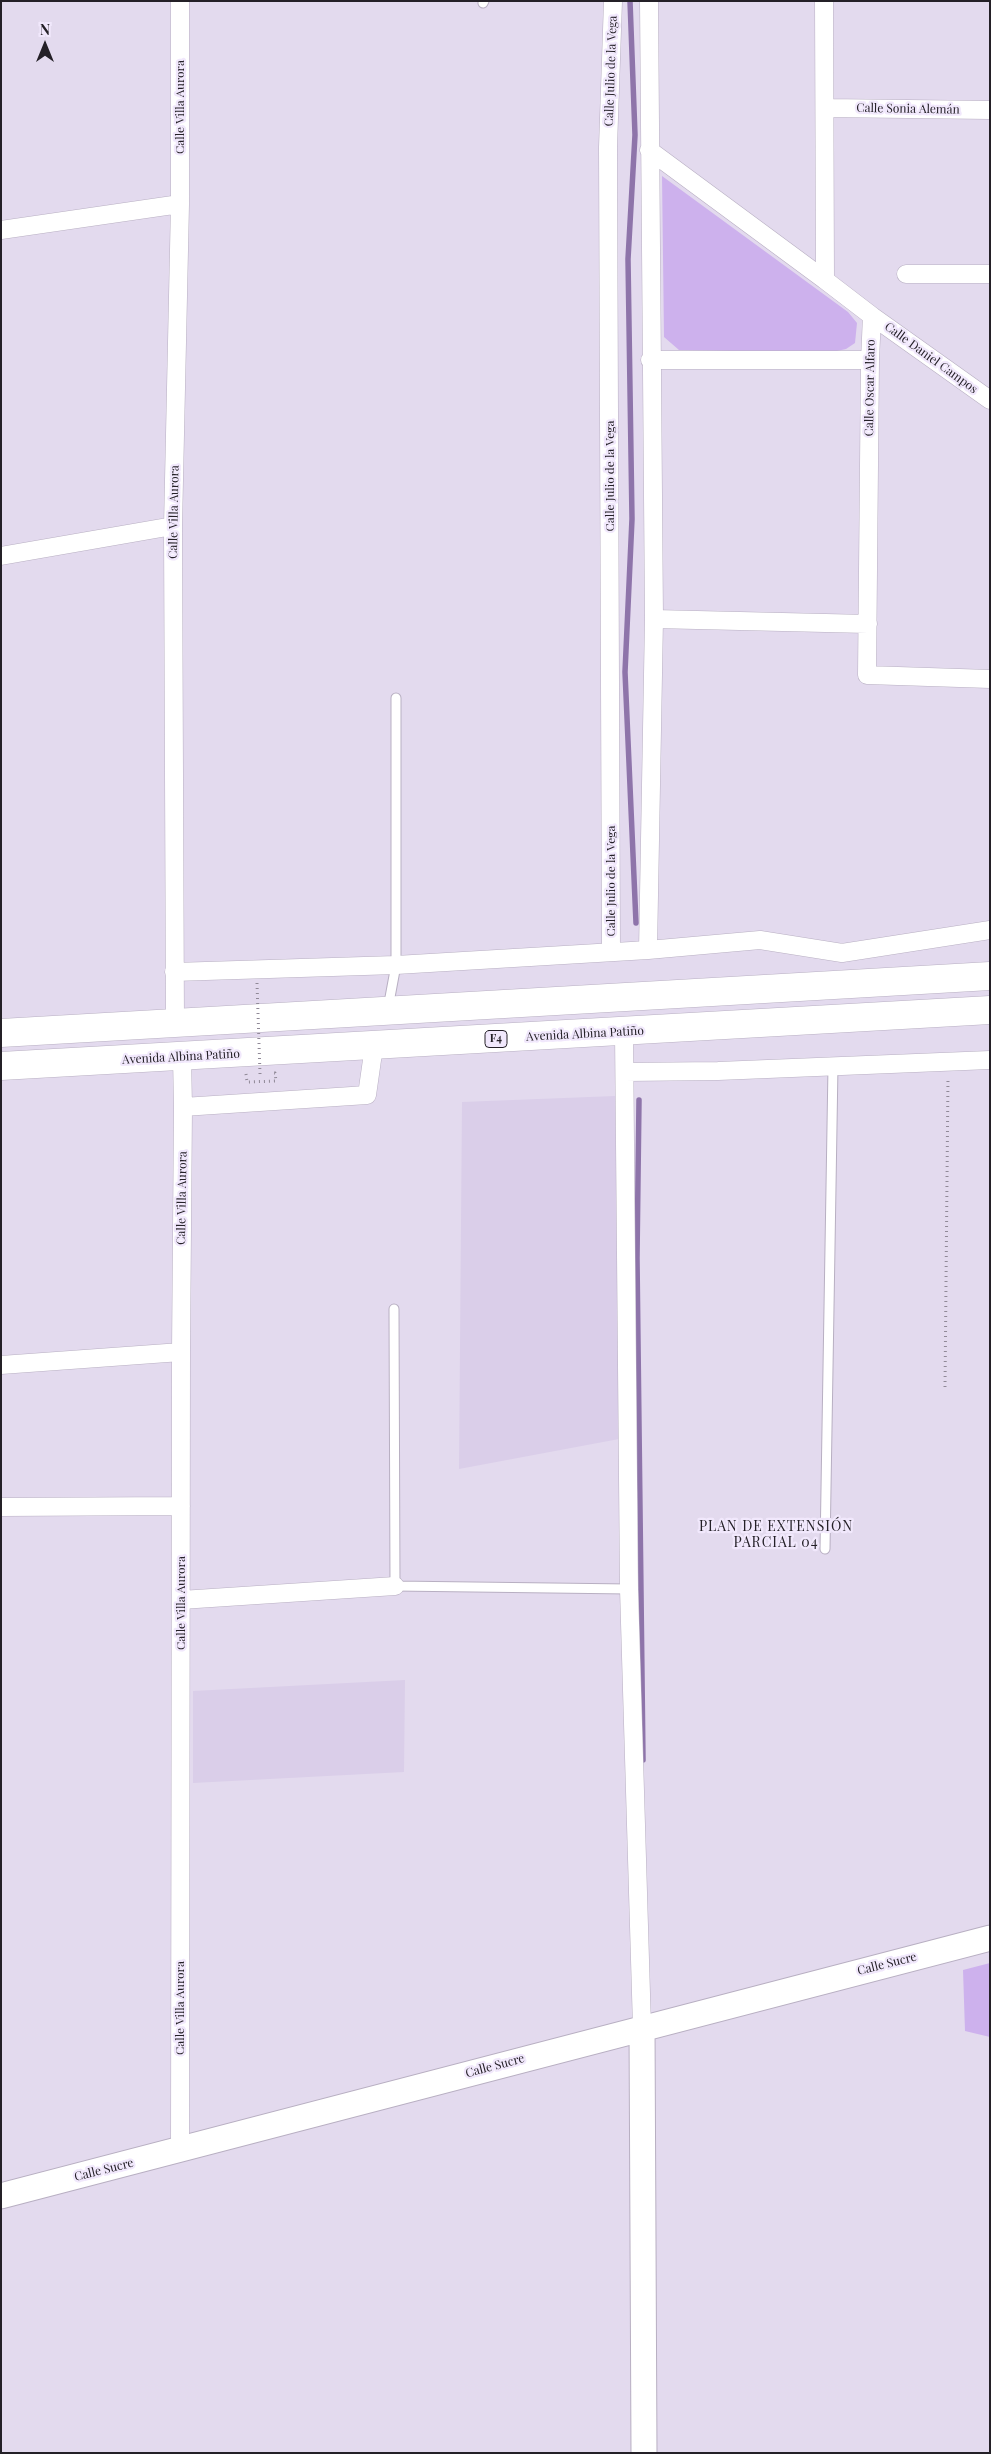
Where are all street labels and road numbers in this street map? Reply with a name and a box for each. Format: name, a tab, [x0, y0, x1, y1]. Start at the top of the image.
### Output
street label: Calle Julio de la Vega	[602, 15, 620, 127]
street label: Calle Villa Aurora	[173, 60, 187, 154]
street label: Calle Sonia Alemán	[856, 101, 960, 117]
street label: Calle Daniel Campos	[882, 319, 980, 397]
street label: Calle Oscar Alfaro	[862, 339, 878, 437]
street label: Calle Julio de la Vega	[603, 421, 617, 531]
street label: Calle Villa Aurora	[166, 465, 182, 559]
street label: Calle Julio de la Vega	[604, 826, 618, 936]
street label: Avenida Albina Patiño	[526, 1024, 644, 1044]
road number: F4	[485, 1030, 507, 1048]
street label: Avenida Albina Patiño	[122, 1047, 240, 1067]
street label: Calle Villa Aurora	[174, 1151, 190, 1245]
street label: Calle Villa Aurora	[174, 1556, 188, 1650]
street label: Calle Sucre	[856, 1950, 918, 1978]
street label: Calle Villa Aurora	[173, 1961, 187, 2055]
street label: Calle Sucre	[464, 2051, 526, 2081]
street label: Calle Sucre	[73, 2156, 135, 2184]

